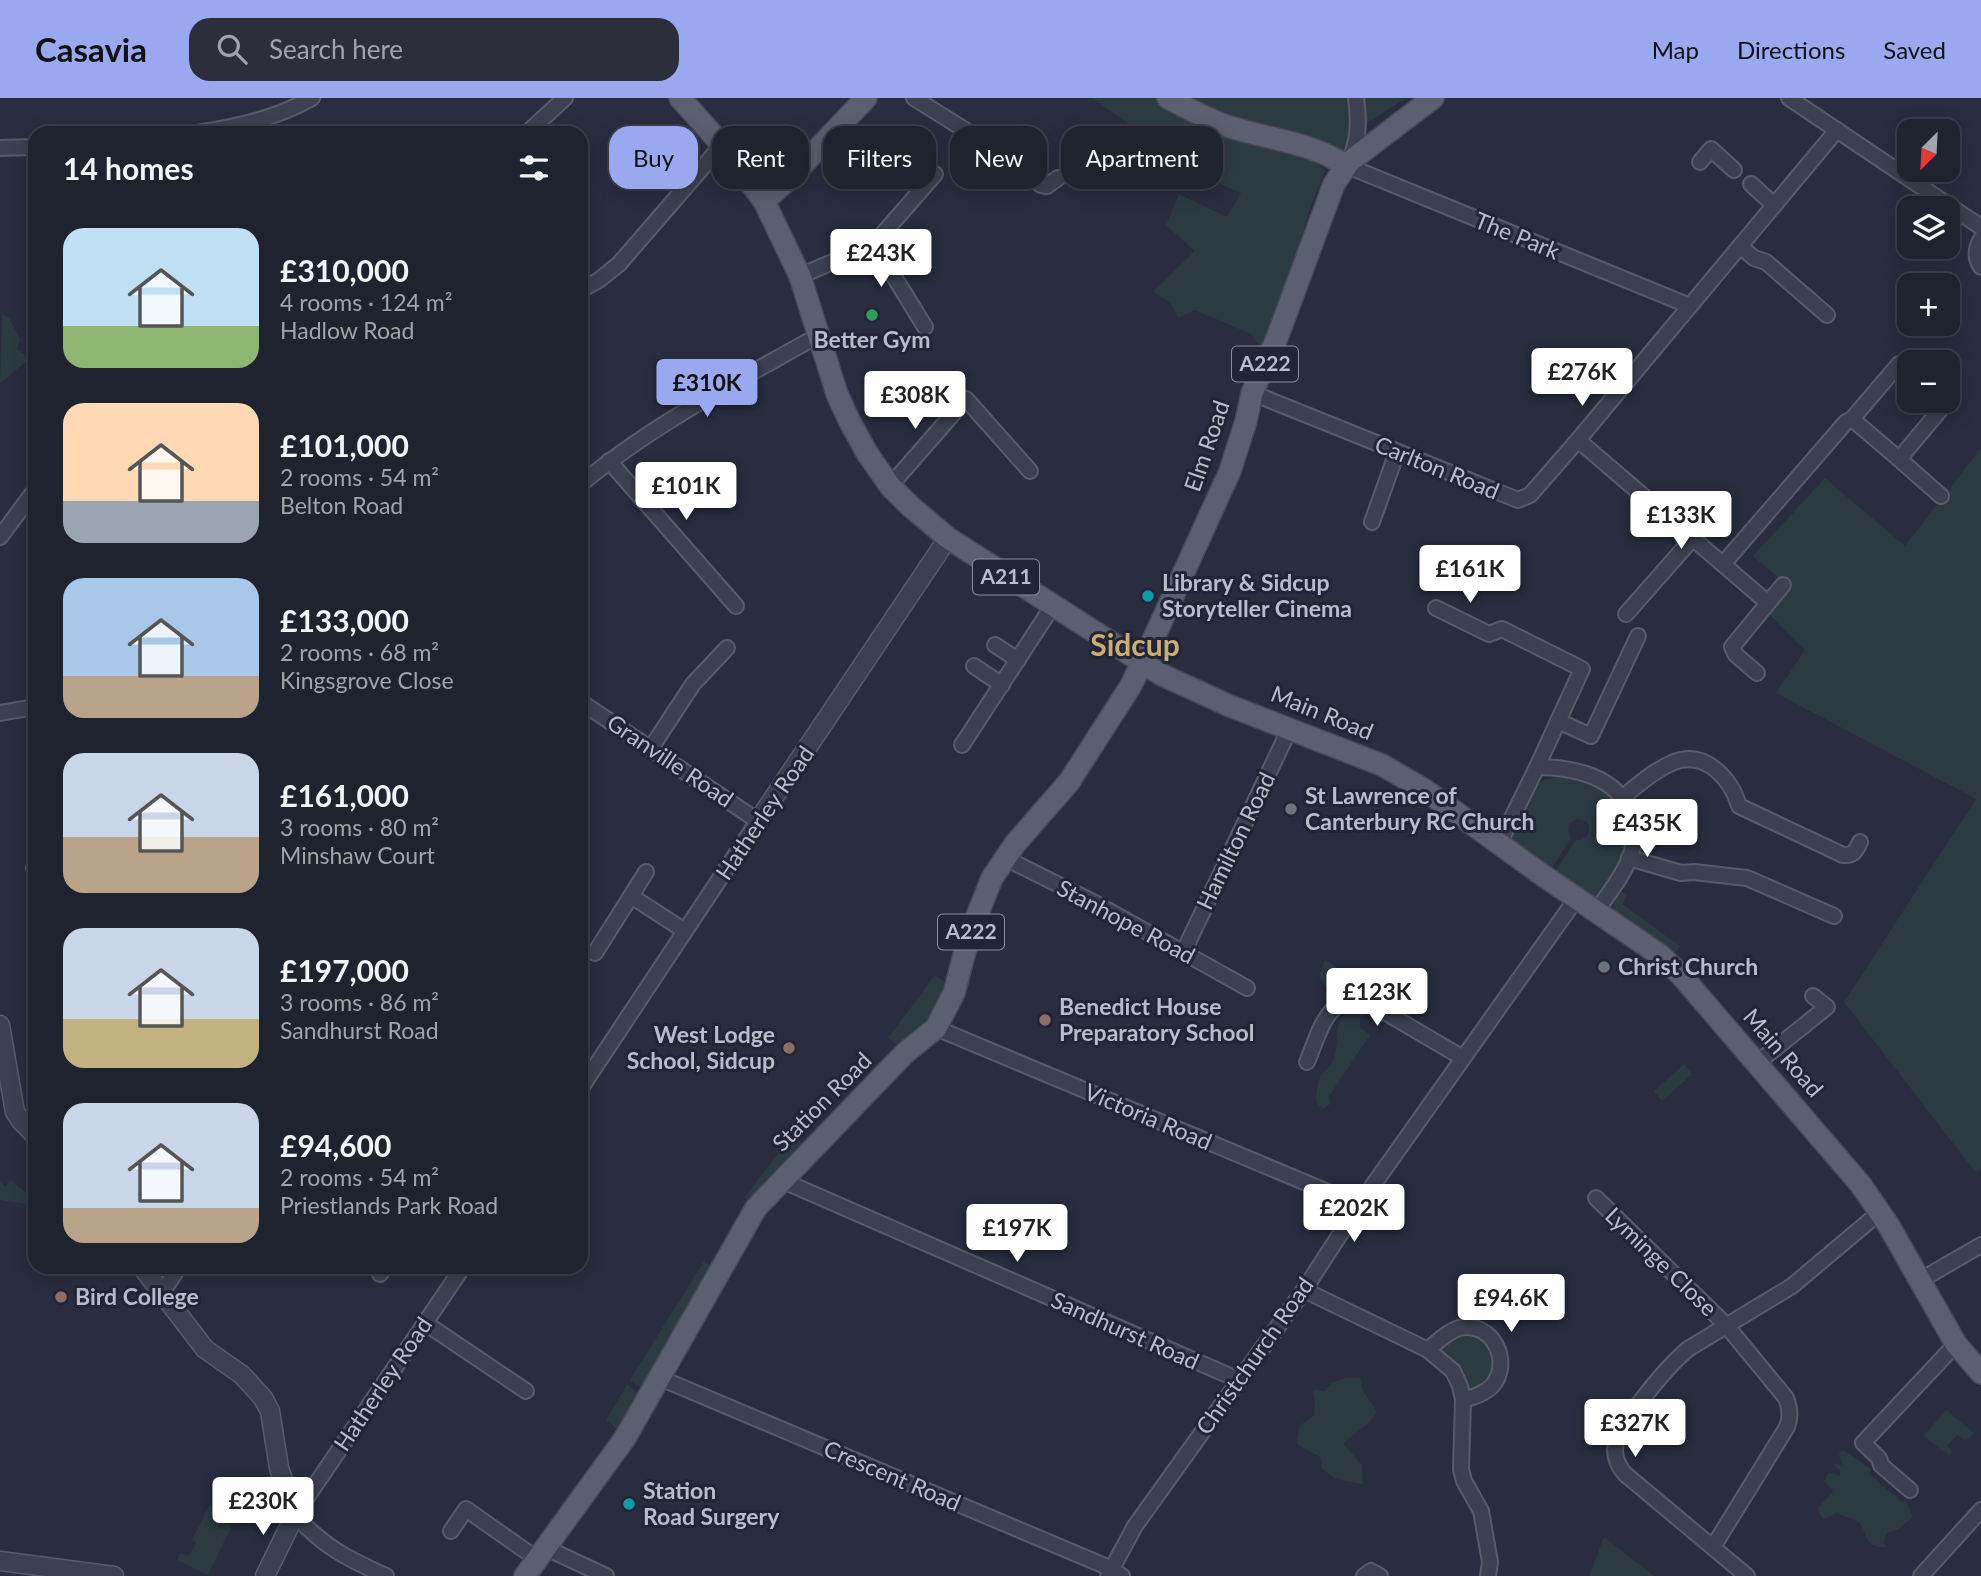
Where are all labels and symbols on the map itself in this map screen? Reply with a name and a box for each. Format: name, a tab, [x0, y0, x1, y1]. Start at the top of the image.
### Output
north arrow	[1897, 119, 1960, 182]
street label: The Park	[1471, 205, 1564, 265]
pin: £243K	[832, 230, 930, 289]
marker: Better Gym	[864, 307, 880, 323]
place label: Better Gym	[814, 325, 930, 353]
road number: A222	[1232, 346, 1298, 382]
pin: £276K	[1533, 348, 1631, 408]
pin: £310K	[658, 360, 756, 419]
pin: £308K	[866, 372, 964, 431]
street label: Elm Road	[1177, 396, 1235, 495]
street label: Carlton Road	[1371, 429, 1504, 505]
pin: £101K	[637, 462, 735, 522]
pin: £133K	[1632, 491, 1730, 551]
pin: £161K	[1421, 546, 1519, 605]
road number: A211	[973, 560, 1039, 594]
place label: Library & Sidcup Storyteller Cinema	[1162, 568, 1352, 622]
marker: Library & Sidcup Storyteller Cinema	[1140, 588, 1156, 604]
district label: Sidcup	[1090, 626, 1180, 662]
street label: Main Road	[1267, 679, 1378, 745]
street label: Granville Road	[602, 708, 739, 813]
street label: Hatherley Road	[709, 740, 819, 885]
street label: Hamilton Road	[1190, 767, 1280, 914]
place label: St Lawrence of Canterbury RC Church	[1305, 781, 1535, 835]
pin: £435K	[1598, 800, 1696, 859]
marker: St Lawrence of Canterbury RC Church	[1283, 801, 1299, 817]
street label: Stanhope Road	[1053, 873, 1200, 969]
road number: A222	[938, 914, 1004, 950]
place label: Christ Church	[1618, 952, 1758, 980]
marker: Christ Church	[1596, 959, 1612, 975]
pin: £123K	[1328, 968, 1426, 1028]
place label: Benedict House Preparatory School	[1059, 992, 1254, 1046]
street label: Main Road	[1738, 1003, 1830, 1102]
marker: Benedict House Preparatory School	[1037, 1012, 1053, 1028]
place label: West Lodge School, Sidcup	[627, 1020, 775, 1074]
marker: West Lodge School, Sidcup	[781, 1040, 797, 1056]
street label: Station Road	[766, 1046, 877, 1157]
street label: Victoria Road	[1081, 1077, 1216, 1155]
pin: £202K	[1305, 1184, 1403, 1244]
street label: Lyminge Close	[1600, 1201, 1723, 1322]
pin: £197K	[968, 1204, 1066, 1264]
street label: Christchurch Road	[1190, 1271, 1319, 1439]
pin: £94.6K	[1454, 1274, 1568, 1334]
place label: Bird College	[75, 1282, 199, 1310]
street label: Sandhurst Road	[1047, 1285, 1204, 1375]
marker: Bird College	[53, 1289, 69, 1305]
street label: Hatherley Road	[327, 1311, 437, 1456]
pin: £327K	[1586, 1400, 1684, 1459]
street label: Crescent Road	[820, 1434, 965, 1516]
place label: Station Road Surgery	[643, 1476, 780, 1530]
pin: £230K	[214, 1478, 312, 1537]
marker: Station Road Surgery	[621, 1496, 637, 1512]

